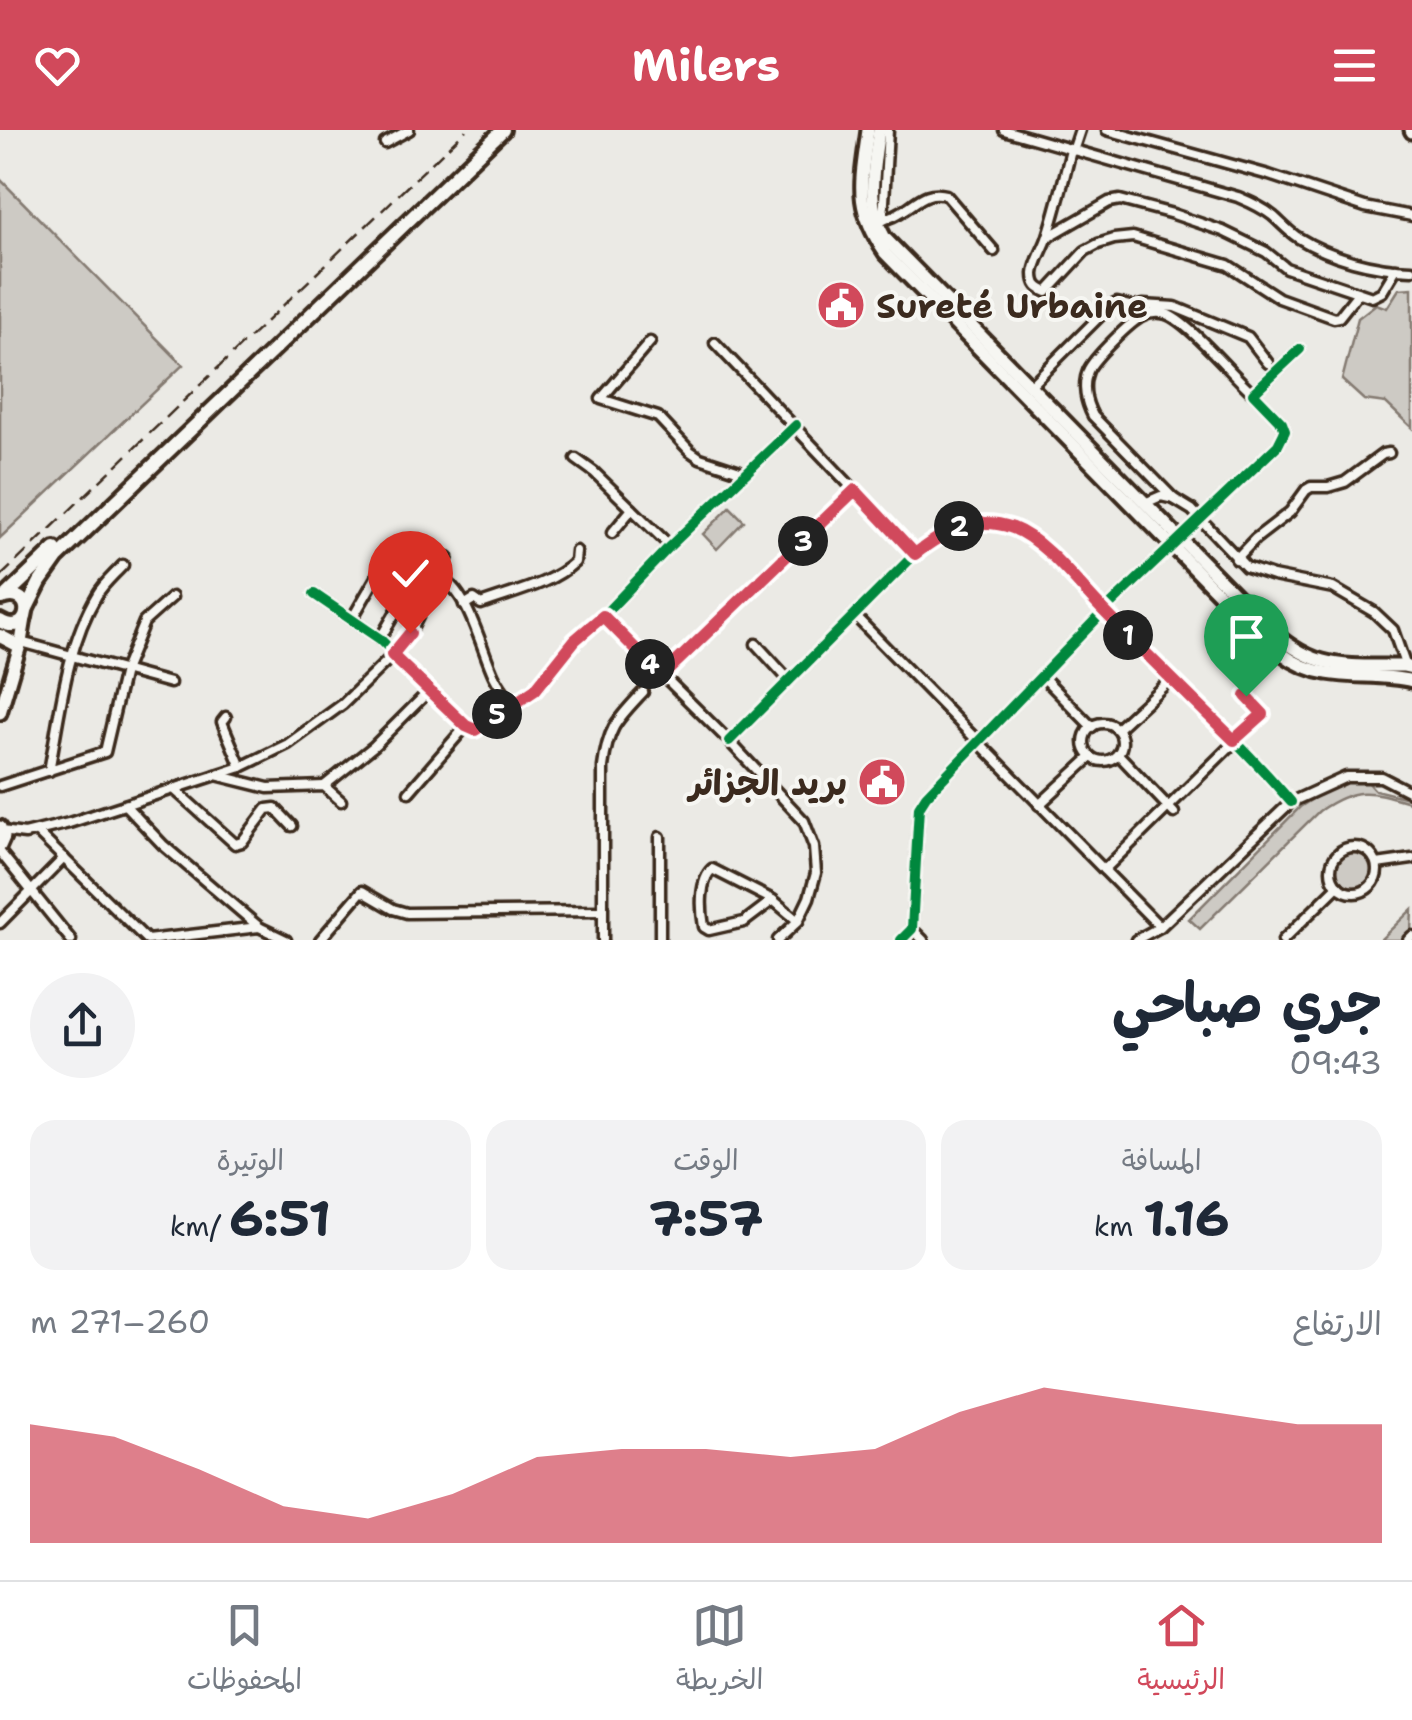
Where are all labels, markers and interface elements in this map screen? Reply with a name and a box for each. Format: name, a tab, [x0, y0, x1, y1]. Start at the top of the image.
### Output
text: Milers	[632, 35, 780, 95]
icon: heart	[30, 38, 85, 93]
icon: menu	[1327, 38, 1382, 93]
public building icon: Sureté Urbaine	[815, 279, 867, 331]
place label: Sureté Urbaine	[876, 282, 1148, 329]
pin: 2	[934, 501, 984, 551]
text: 2	[949, 507, 969, 545]
pin: 3	[778, 516, 828, 566]
text: 3	[793, 522, 813, 560]
pin	[368, 531, 453, 634]
icon: check	[383, 546, 438, 601]
pin	[1204, 594, 1289, 697]
icon: arrive	[1219, 609, 1274, 664]
pin: 1	[1103, 610, 1153, 660]
text: 1	[1122, 616, 1134, 654]
pin: 4	[625, 639, 675, 689]
text: 4	[640, 645, 660, 683]
pin: 5	[472, 689, 522, 739]
text: 5	[488, 695, 506, 733]
public building icon: بريد الجزائر	[856, 756, 908, 808]
place label: بريد الجزائر	[686, 759, 847, 806]
text: جري صباحي	[1112, 966, 1382, 1040]
button: share	[30, 973, 135, 1078]
text: 09:43	[1289, 1041, 1382, 1084]
text: الوتيرة	[217, 1141, 284, 1179]
text: الوقت	[673, 1141, 739, 1179]
text: المسافة	[1122, 1141, 1202, 1179]
text: 6:51	[229, 1185, 331, 1252]
text: 7:57	[649, 1185, 763, 1252]
text: 1.16	[1143, 1185, 1230, 1252]
text: /km	[170, 1207, 229, 1245]
text: km	[1094, 1207, 1143, 1245]
text: 260–271 m	[30, 1300, 210, 1343]
text: الارتفاع	[1292, 1302, 1382, 1345]
tab: المحفوظات	[187, 1598, 302, 1704]
tab: الخريطة	[676, 1598, 763, 1704]
tab: الرئيسية	[1137, 1598, 1225, 1704]

